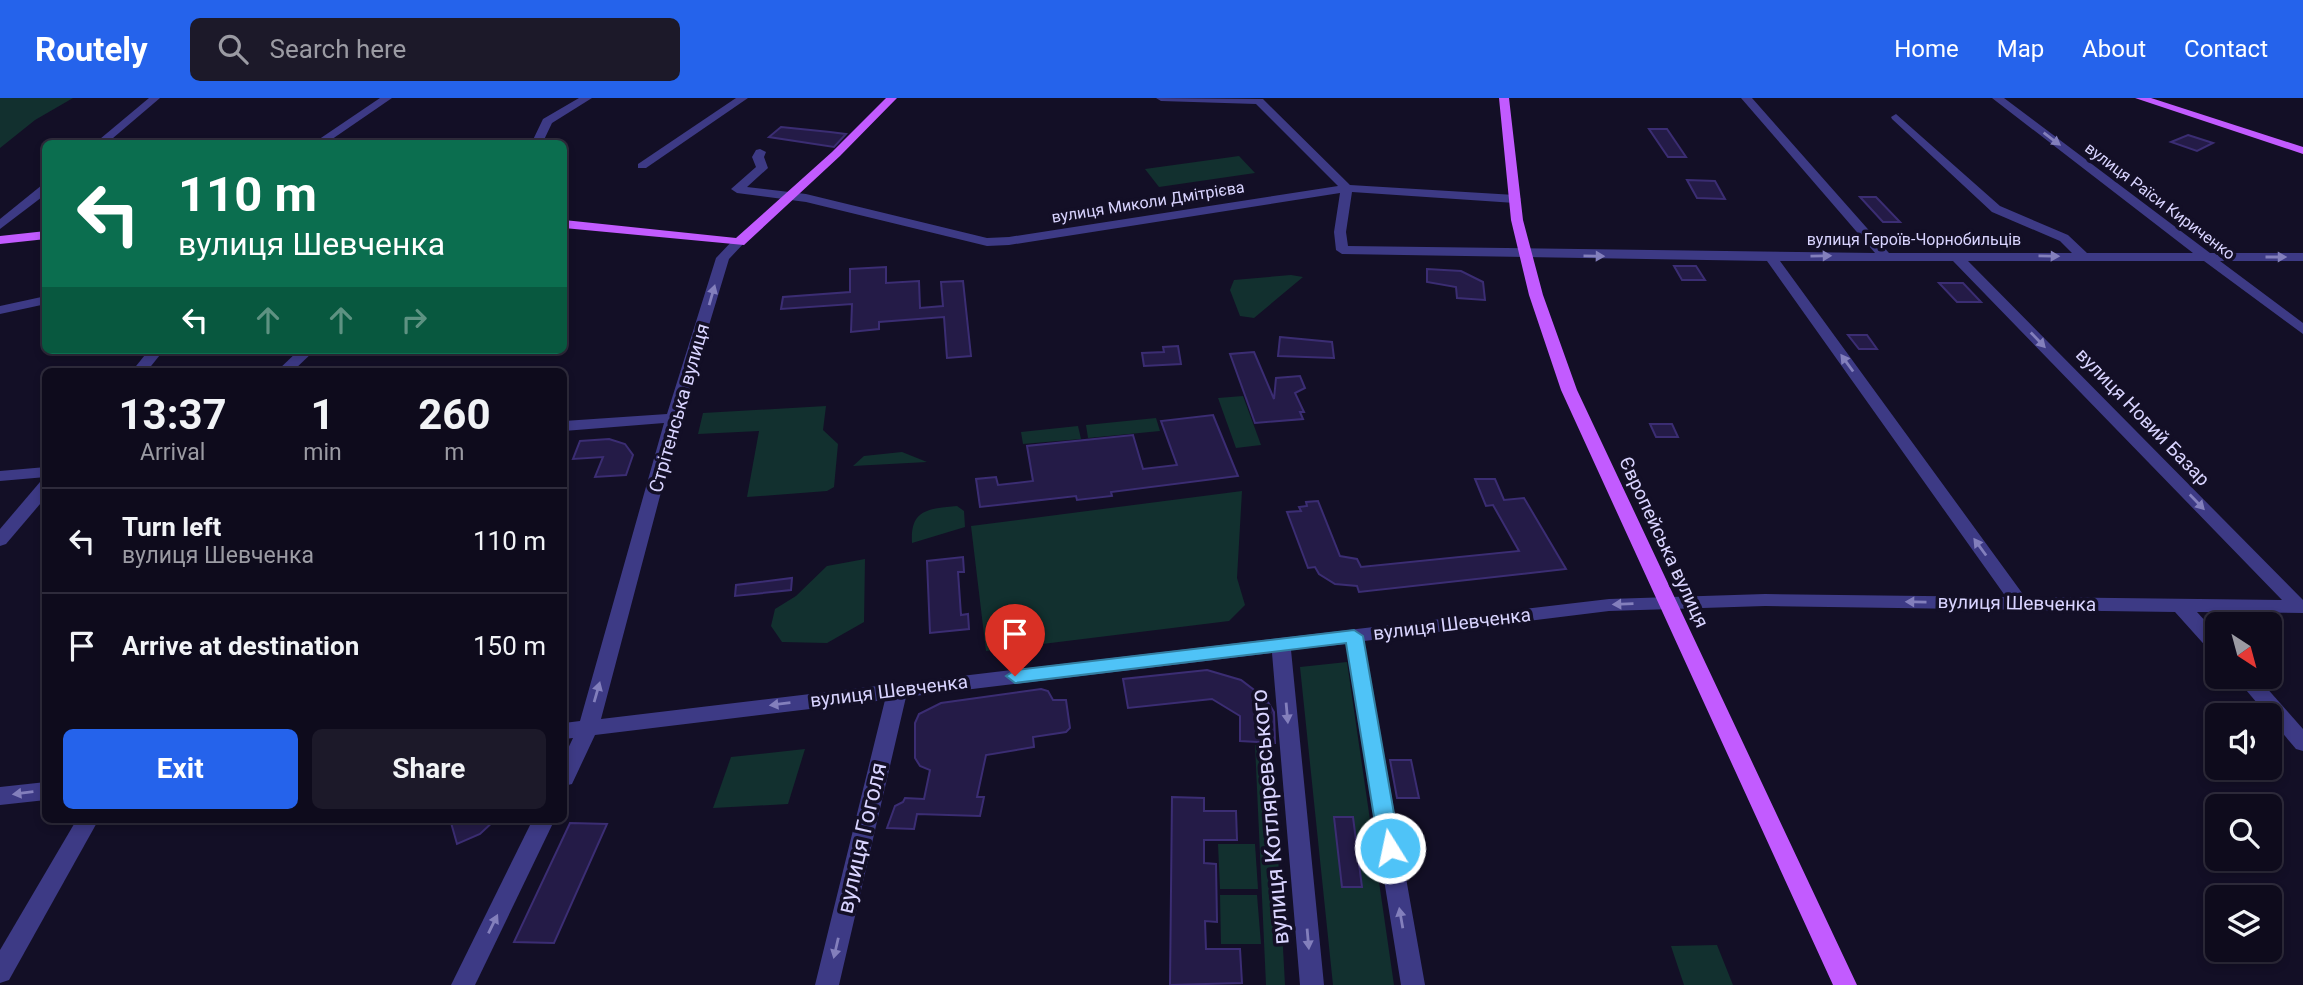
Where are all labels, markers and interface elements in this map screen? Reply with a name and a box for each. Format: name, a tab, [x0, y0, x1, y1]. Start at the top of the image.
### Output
search box	[190, 18, 680, 81]
text: Routely	[35, 30, 148, 69]
icon: search	[214, 30, 252, 68]
text: Search here	[270, 34, 406, 64]
text: Home	[1894, 35, 1959, 63]
text: Map	[1997, 35, 2044, 63]
text: About	[2082, 35, 2146, 63]
text: Contact	[2184, 35, 2268, 63]
one-way arrow	[2042, 132, 2060, 147]
street label: вулиця Раїси Кириченко	[2081, 138, 2239, 264]
text: 110 m	[178, 166, 317, 223]
icon: left	[63, 168, 154, 259]
street label: вулиця Миколи Дмітрієва	[1050, 177, 1246, 227]
text: вулиця Шевченка	[178, 225, 445, 263]
street label: вулиця Героїв-Чорнобильців	[1807, 230, 2021, 249]
one-way arrow	[1583, 250, 1605, 261]
one-way arrow	[1811, 251, 1833, 262]
one-way arrow	[2038, 251, 2060, 262]
one-way arrow	[2266, 251, 2288, 263]
one-way arrow	[707, 284, 718, 306]
icon: left	[176, 301, 214, 339]
icon: ahead	[249, 301, 287, 339]
icon: ahead	[322, 301, 360, 339]
icon: right	[395, 301, 433, 339]
street label: Стрітенська вулиця	[644, 321, 714, 495]
one-way arrow	[2029, 331, 2046, 347]
street label: вулиця Новий Базар	[2071, 343, 2215, 491]
one-way arrow	[1840, 354, 1854, 372]
text: 13:37	[119, 390, 227, 439]
text: 1	[310, 390, 335, 439]
text: 260	[418, 390, 491, 439]
text: Arrival	[140, 439, 205, 466]
text: min	[303, 439, 342, 466]
text: m	[444, 439, 464, 466]
street label: Європейська вулиця	[1614, 453, 1714, 631]
one-way arrow	[2188, 494, 2205, 510]
text: Turn left	[122, 512, 221, 542]
icon: left	[63, 522, 101, 560]
text: 110 m	[473, 526, 546, 556]
one-way arrow	[1973, 538, 1987, 556]
text: вулиця Шевченка	[122, 542, 314, 569]
street label: вулиця Шевченка	[1937, 590, 2097, 616]
one-way arrow	[1905, 596, 1927, 608]
one-way arrow	[1612, 598, 1634, 610]
street label: вулиця Шевченка	[1372, 603, 1532, 645]
pin	[985, 604, 1045, 676]
north arrow	[2205, 612, 2282, 690]
map controls	[2205, 612, 2282, 962]
icon: arrive	[996, 615, 1034, 653]
icon: arrive	[63, 627, 101, 665]
text: Arrive at destination	[122, 631, 359, 661]
text: 150 m	[473, 631, 546, 661]
street label: вулиця Шевченка	[809, 670, 969, 712]
one-way arrow	[592, 681, 602, 702]
street label: вулиця Котляревського	[1245, 688, 1295, 946]
one-way arrow	[769, 699, 791, 710]
one-way arrow	[1282, 702, 1293, 724]
button: sound	[2205, 703, 2282, 780]
button: Exit	[63, 729, 298, 809]
button: Share	[312, 729, 546, 809]
street label: вулиця Гоголя	[832, 760, 892, 916]
one-way arrow	[12, 788, 34, 799]
button: search	[2205, 794, 2282, 871]
position arrow	[1353, 811, 1427, 885]
button: layers	[2205, 885, 2282, 962]
one-way arrow	[1395, 907, 1406, 929]
one-way arrow	[487, 914, 498, 934]
one-way arrow	[1303, 929, 1314, 951]
one-way arrow	[830, 937, 841, 959]

